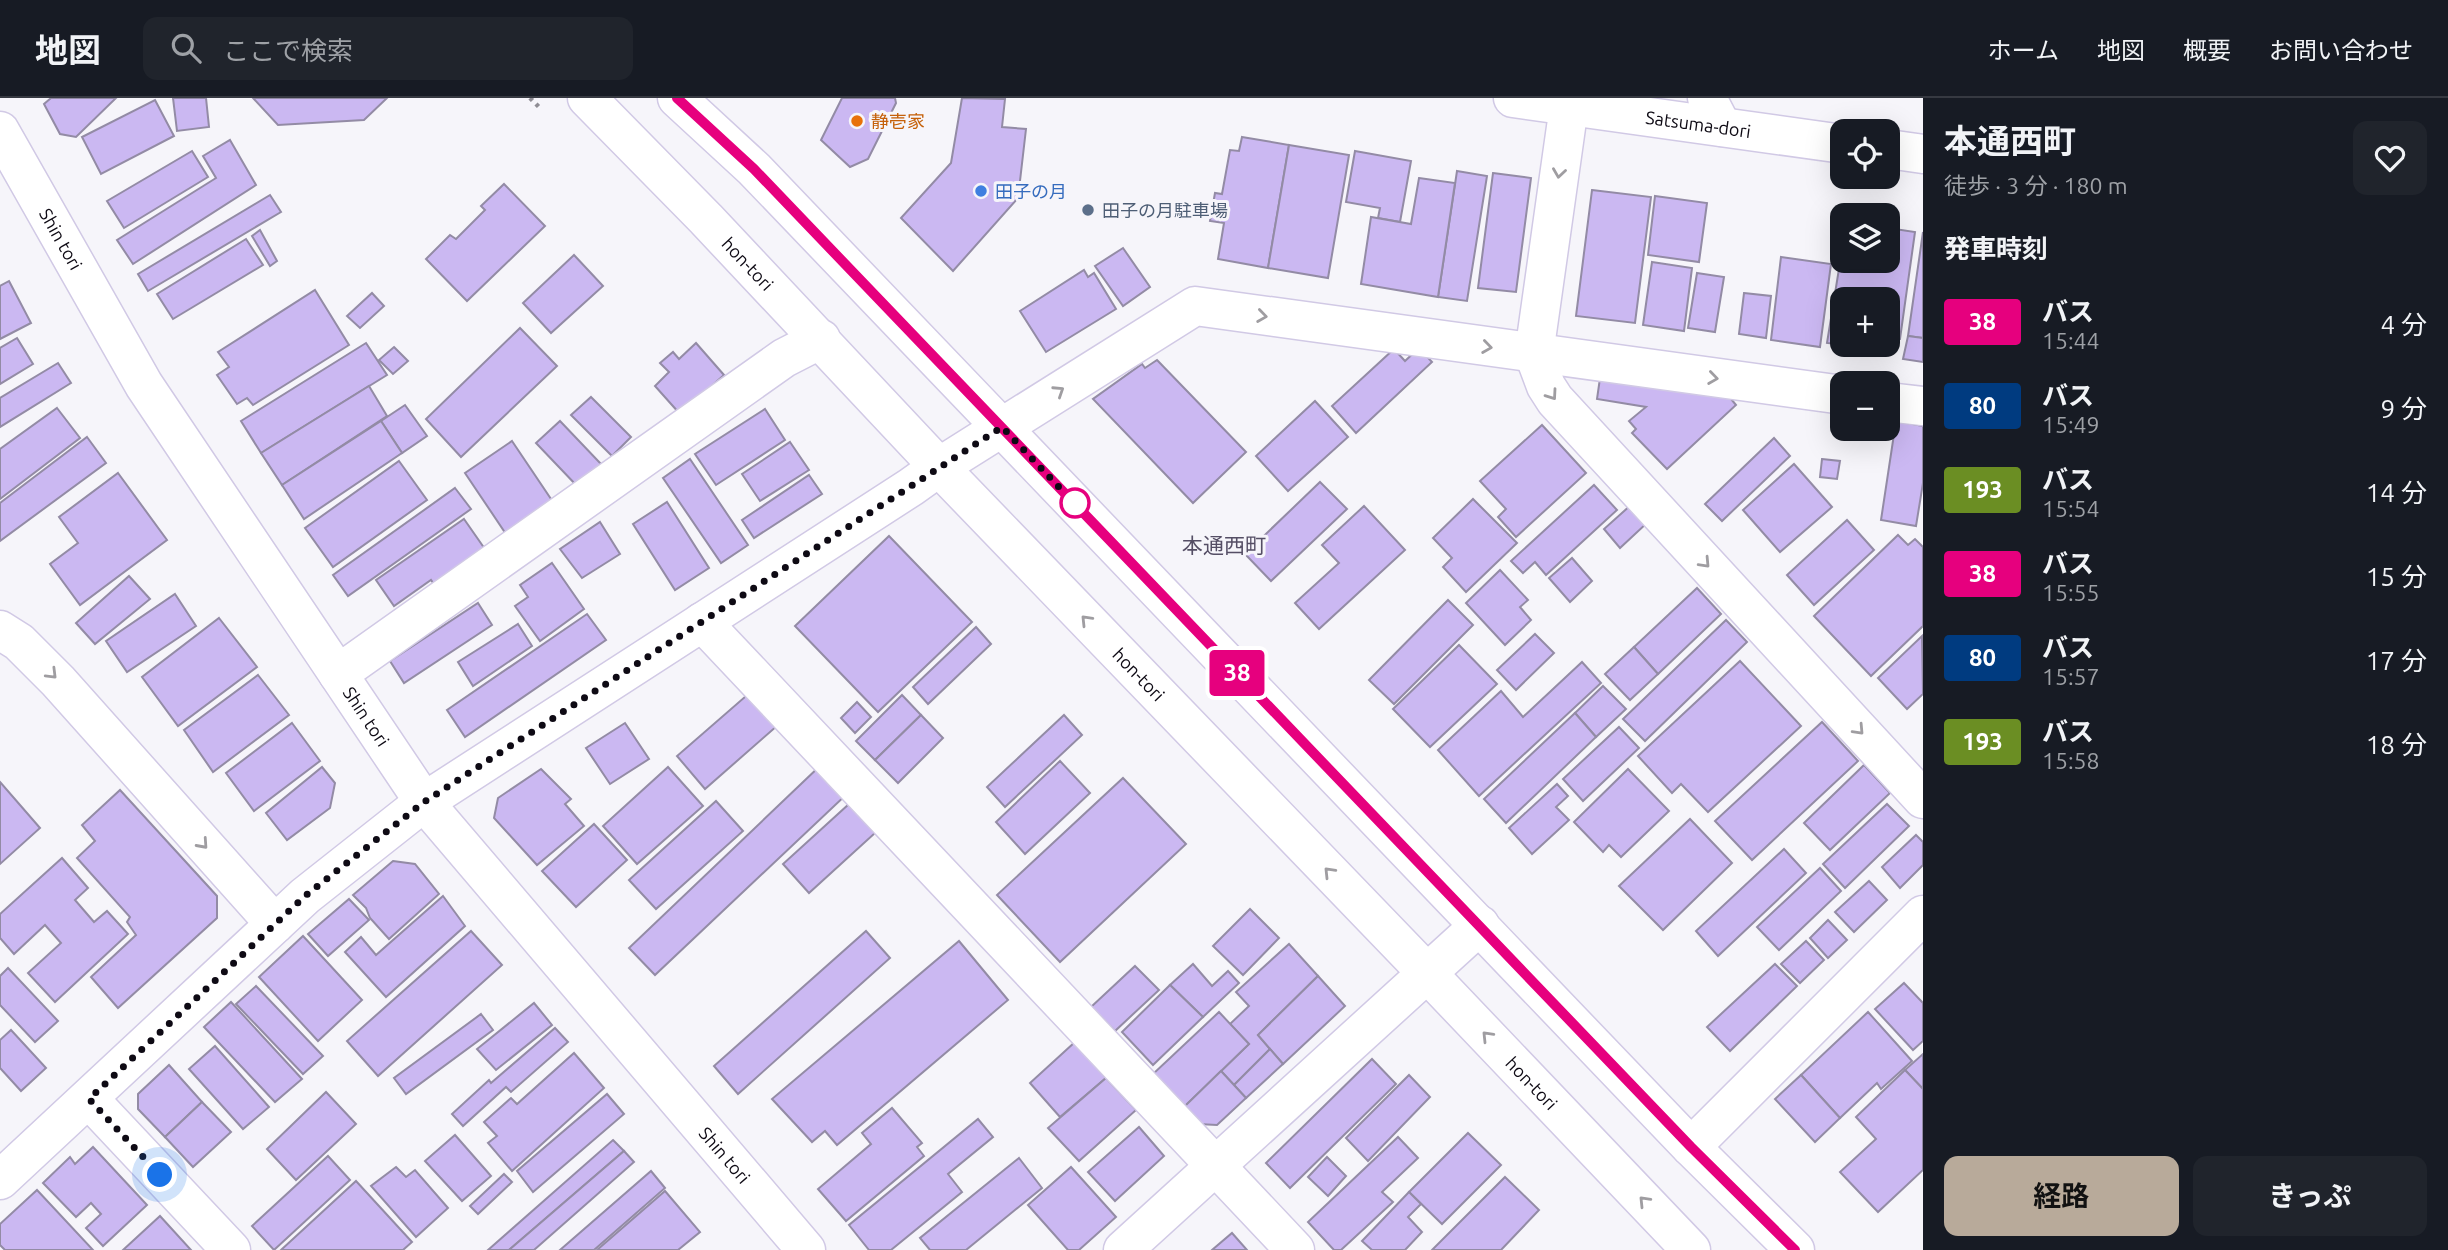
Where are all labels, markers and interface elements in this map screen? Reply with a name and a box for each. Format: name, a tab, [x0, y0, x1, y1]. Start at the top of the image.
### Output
search box	[143, 17, 633, 80]
icon: search	[167, 29, 205, 67]
text: 地図	[35, 31, 101, 68]
text: ここで検索	[223, 36, 353, 65]
text: ホーム	[1988, 37, 2059, 64]
text: 地図	[2097, 37, 2145, 64]
text: 概要	[2183, 37, 2231, 64]
text: お問い合わせ	[2269, 37, 2413, 64]
street label: Satsuma-dori	[1644, 107, 1752, 141]
place label: 静壱家	[871, 111, 925, 131]
marker: 静壱家	[849, 113, 865, 129]
map controls	[1830, 119, 1900, 441]
button: locate	[1830, 119, 1900, 189]
button: heart	[2353, 121, 2427, 195]
text: 本通西町	[1944, 122, 2076, 159]
one-way arrow	[1552, 168, 1567, 179]
text: 徒歩 · 3 分 · 180 m	[1944, 173, 2128, 198]
place label: 田子の月	[995, 181, 1067, 201]
marker: 田子の月	[973, 183, 989, 199]
place label: 田子の月駐車場	[1102, 200, 1228, 220]
marker: 田子の月駐車場	[1080, 202, 1096, 218]
button: layers	[1830, 203, 1900, 273]
street label: Shin tori	[36, 205, 86, 273]
street label: hon-tori	[718, 233, 778, 294]
text: 発車時刻	[1944, 234, 2048, 263]
button: +	[1830, 287, 1900, 357]
text: バス	[2042, 297, 2094, 326]
one-way arrow	[1256, 308, 1268, 323]
text: 38	[1969, 308, 1996, 335]
text: 4 分	[2380, 310, 2427, 339]
text: 15:44	[2042, 328, 2100, 353]
one-way arrow	[1481, 340, 1493, 355]
one-way arrow	[1707, 370, 1718, 385]
button: −	[1830, 371, 1900, 441]
text: バス	[2042, 381, 2094, 410]
one-way arrow	[1052, 386, 1065, 399]
one-way arrow	[1544, 387, 1556, 400]
text: 80	[1969, 392, 1996, 419]
text: 9 分	[2380, 394, 2427, 423]
text: 15:49	[2042, 412, 2100, 437]
text: バス	[2042, 465, 2094, 494]
text: 193	[1962, 476, 2003, 503]
text: 14 分	[2366, 478, 2427, 507]
unlabelled marker	[1060, 488, 1090, 518]
text: 15:54	[2042, 496, 2100, 521]
district label: 本通西町	[1182, 533, 1266, 557]
text: バス	[2042, 549, 2094, 578]
one-way arrow	[1697, 555, 1710, 568]
text: 38	[1969, 560, 1996, 587]
text: 15 分	[2366, 562, 2427, 591]
text: 15:55	[2042, 580, 2100, 605]
one-way arrow	[1082, 615, 1095, 628]
text: バス	[2042, 633, 2094, 662]
street label: hon-tori	[1109, 644, 1169, 705]
text: 80	[1969, 644, 1996, 671]
text: 17 分	[2366, 646, 2427, 675]
line badge: 38	[1206, 650, 1268, 696]
text: 38	[1223, 659, 1251, 686]
text: 15:57	[2042, 664, 2100, 689]
one-way arrow	[43, 666, 56, 679]
street label: Shin tori	[339, 683, 393, 750]
text: バス	[2042, 717, 2094, 746]
one-way arrow	[1851, 722, 1864, 735]
text: 193	[1962, 728, 2003, 755]
text: 18 分	[2366, 730, 2427, 759]
text: 15:58	[2042, 748, 2100, 773]
one-way arrow	[195, 836, 207, 849]
one-way arrow	[1325, 867, 1338, 880]
one-way arrow	[1483, 1031, 1495, 1044]
street label: hon-tori	[1502, 1053, 1562, 1114]
street label: Shin tori	[695, 1123, 754, 1187]
button: 経路	[1944, 1156, 2179, 1236]
button: きっぷ	[2193, 1156, 2427, 1236]
your location	[142, 1157, 177, 1192]
one-way arrow	[1639, 1196, 1652, 1209]

